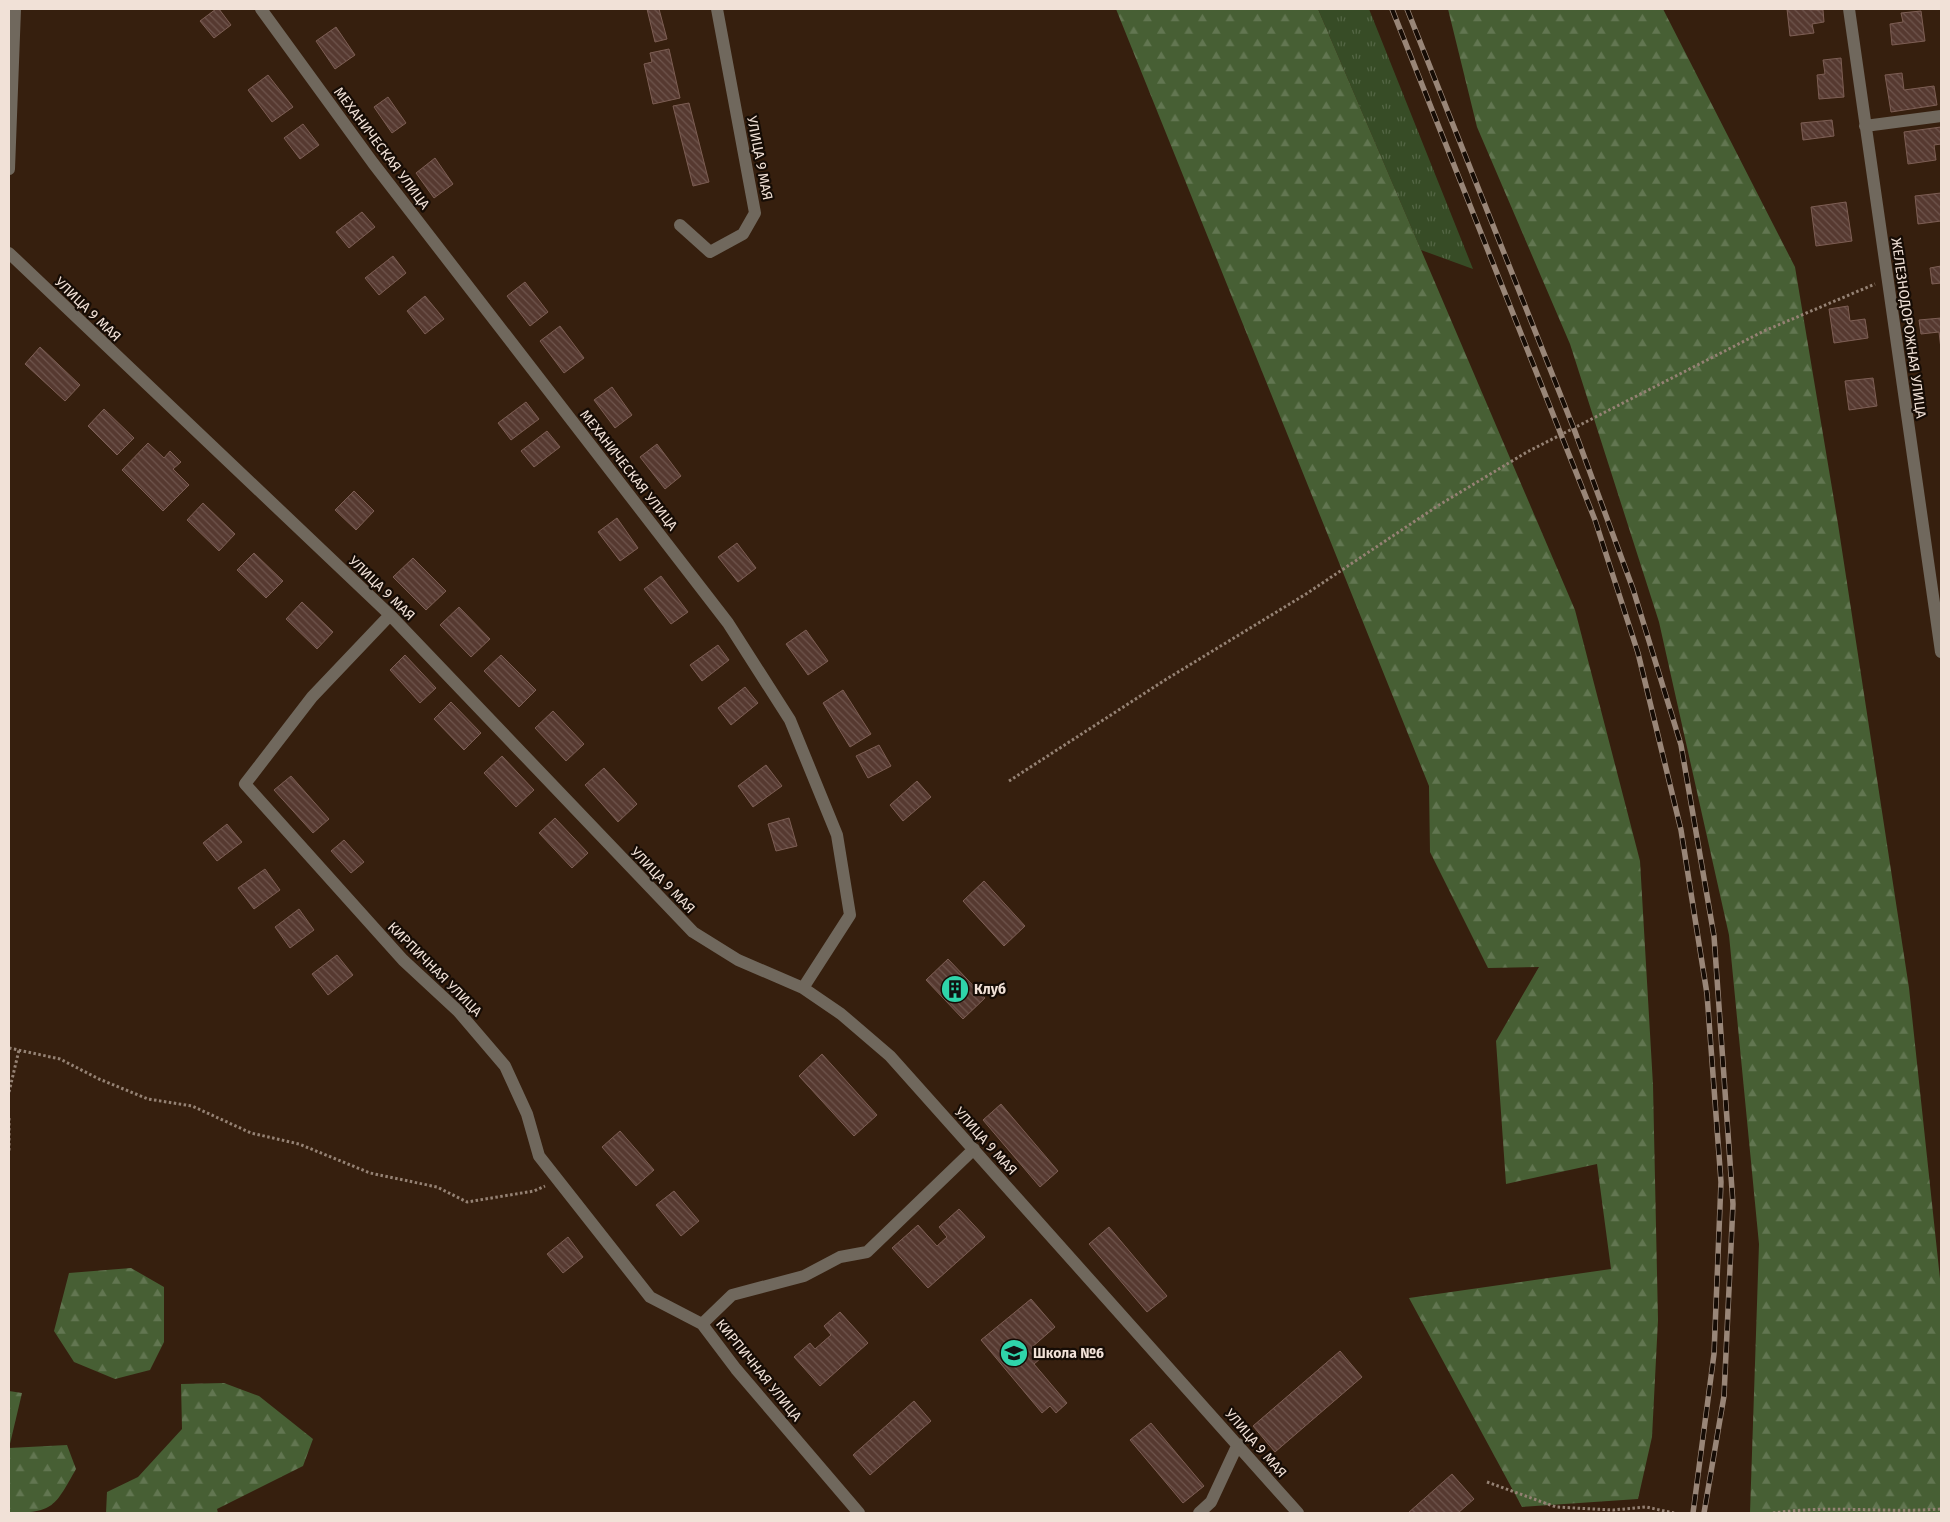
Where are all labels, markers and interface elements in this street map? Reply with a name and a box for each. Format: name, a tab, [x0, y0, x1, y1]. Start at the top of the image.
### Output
street label: МЕХАНИЧЕСКАЯ УЛИЦА	[330, 84, 433, 213]
street label: УЛИЦА 9 МАЯ	[743, 114, 776, 202]
street label: ЖЕЛЕЗНОДОРОЖНАЯ УЛИЦА	[1887, 237, 1930, 420]
street label: УЛИЦА 9 МАЯ	[51, 274, 124, 345]
street label: МЕХАНИЧЕСКАЯ УЛИЦА	[576, 407, 681, 534]
street label: УЛИЦА 9 МАЯ	[345, 553, 418, 624]
street label: УЛИЦА 9 МАЯ	[627, 844, 698, 917]
street label: КИРПИЧНАЯ УЛИЦА	[384, 919, 485, 1020]
building icon: Клуб	[940, 974, 970, 1004]
place label: Клуб	[974, 981, 1006, 998]
street label: УЛИЦА 9 МАЯ	[951, 1104, 1021, 1179]
street label: КИРПИЧНАЯ УЛИЦА	[712, 1316, 805, 1425]
school or university icon: Школа №6	[999, 1338, 1029, 1368]
place label: Школа №6	[1033, 1345, 1104, 1362]
street label: УЛИЦА 9 МАЯ	[1221, 1405, 1290, 1481]

